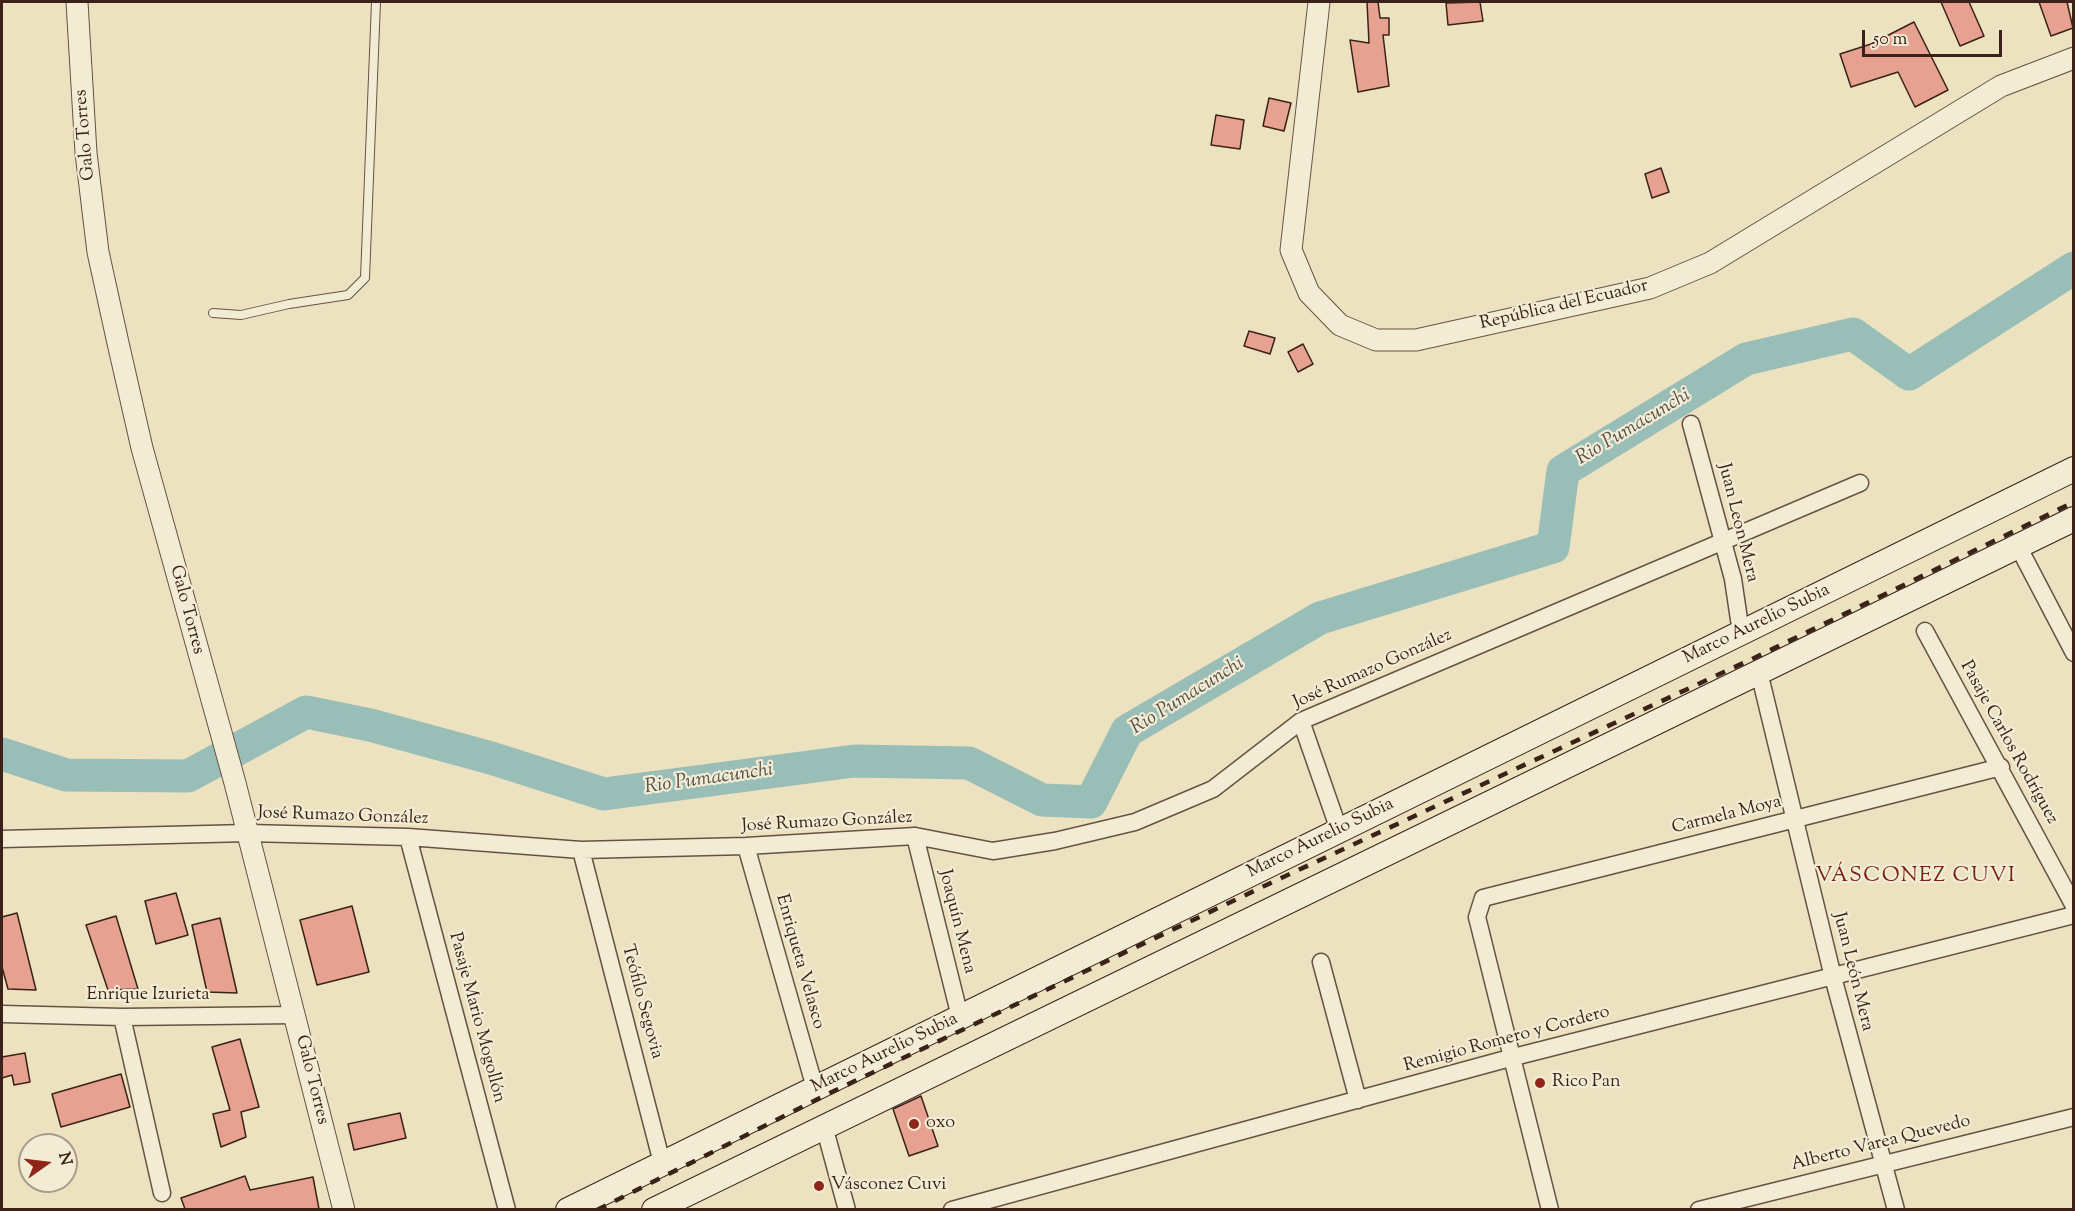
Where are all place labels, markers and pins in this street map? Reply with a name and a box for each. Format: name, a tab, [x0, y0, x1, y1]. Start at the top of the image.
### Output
place label: Rico Pan	[1552, 1072, 1621, 1094]
marker: Rico Pan	[1533, 1076, 1547, 1090]
place label: oxo	[926, 1113, 955, 1135]
marker: oxo	[907, 1117, 921, 1131]
place label: Vásconez Cuvi	[831, 1175, 946, 1197]
marker: Vásconez Cuvi	[812, 1179, 826, 1193]

